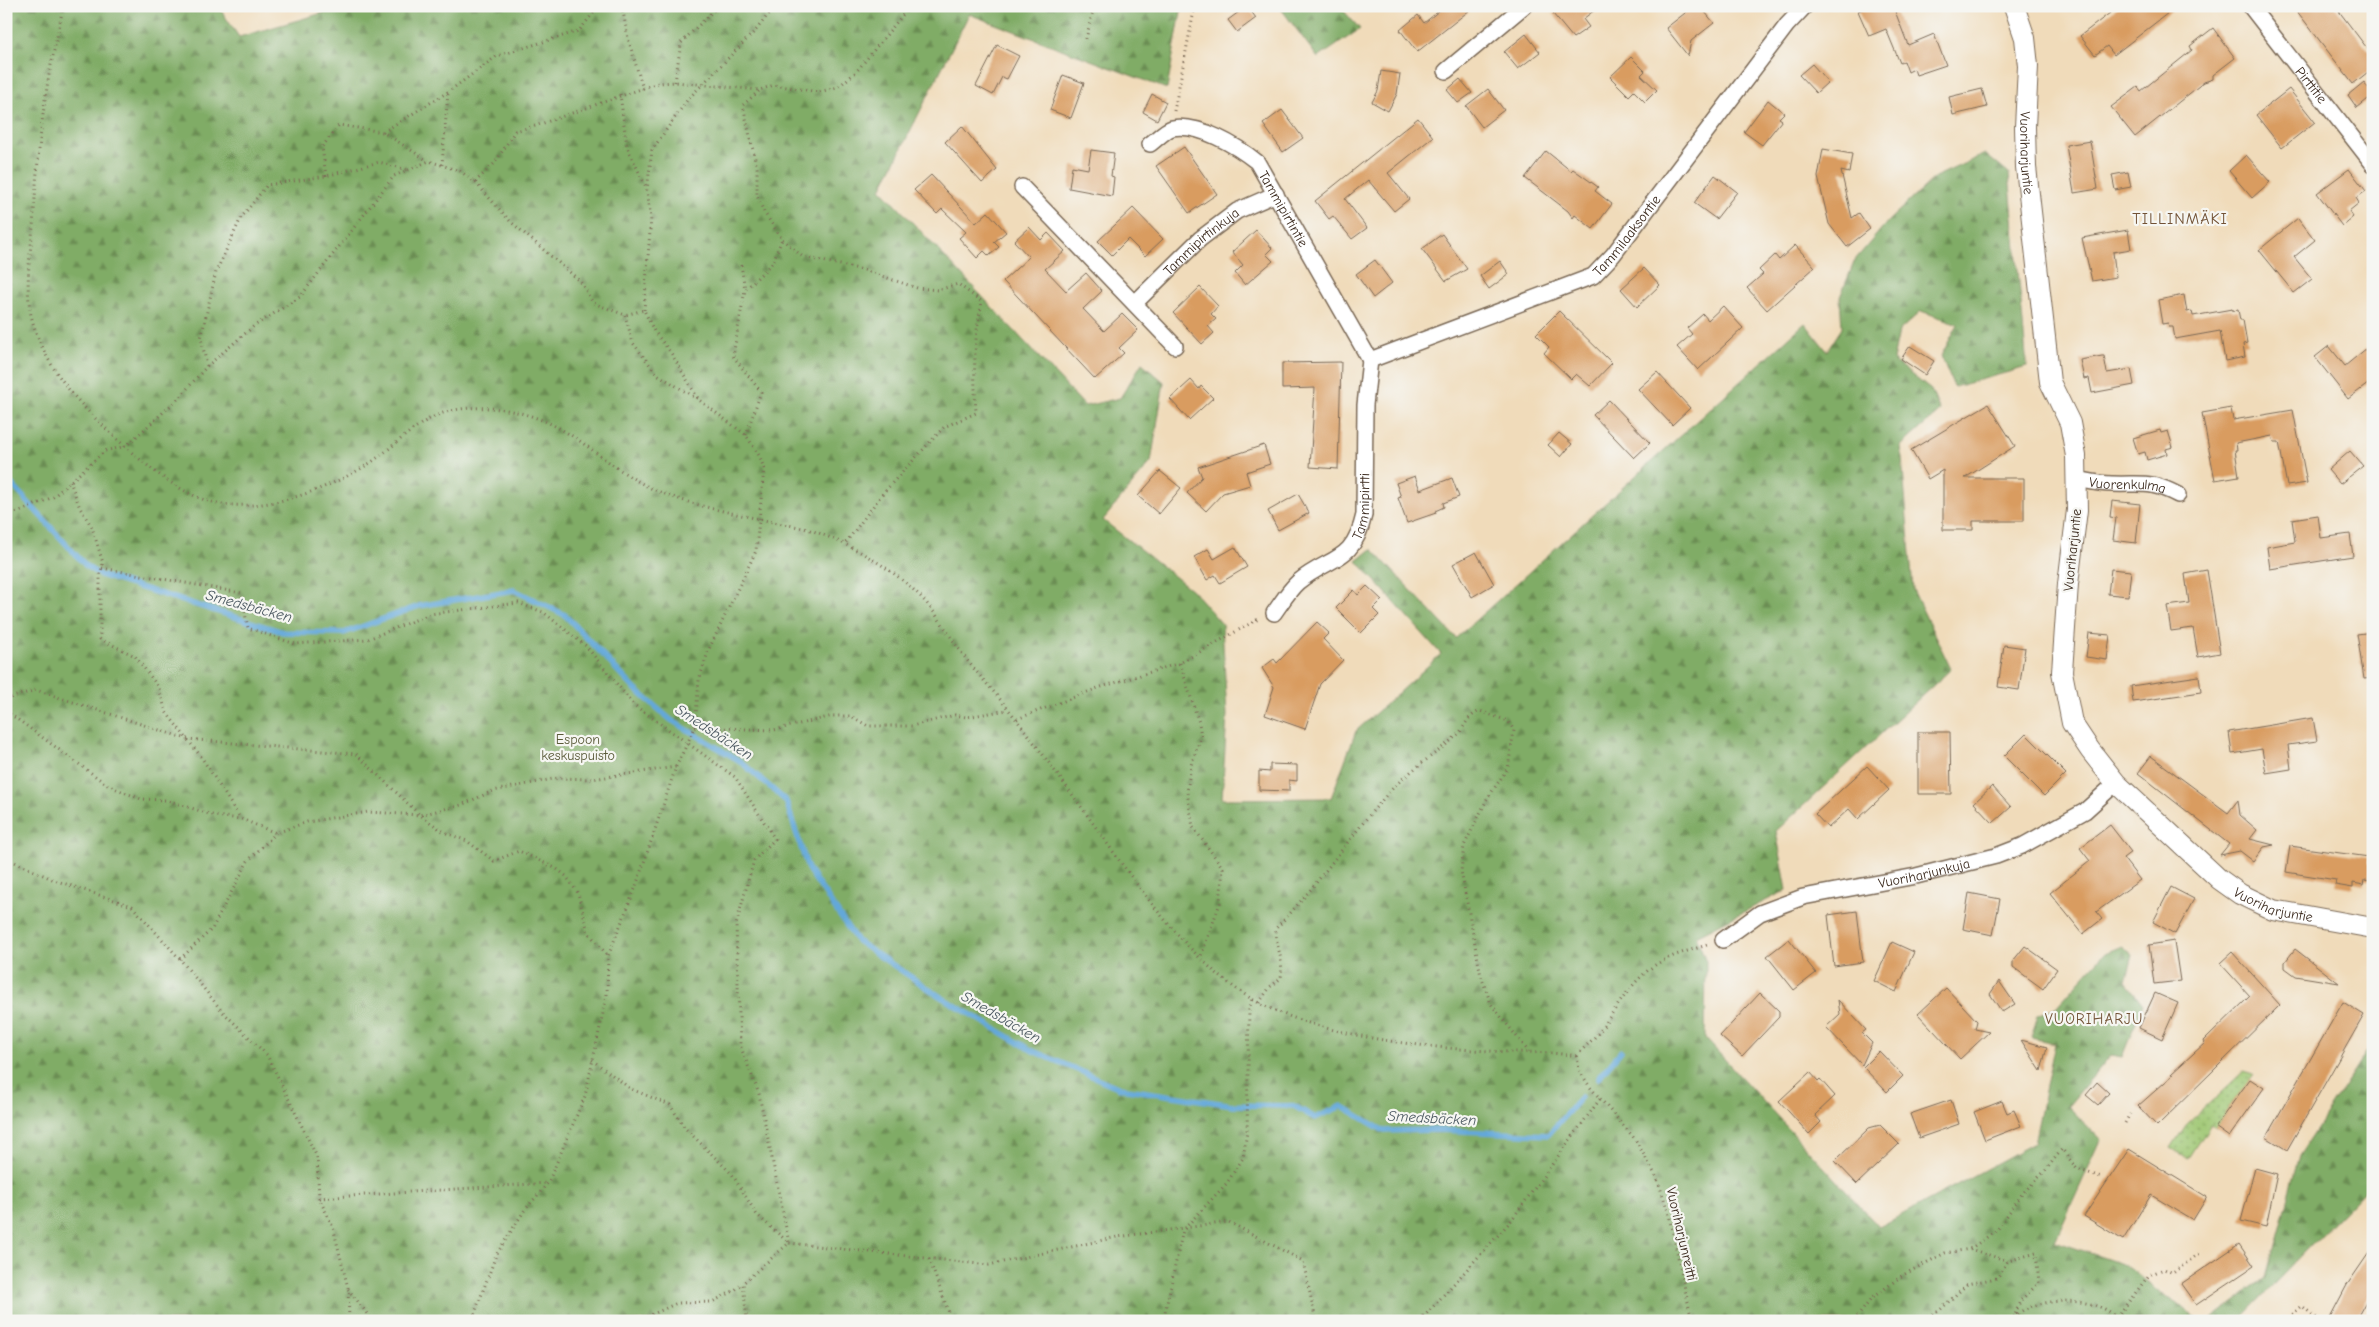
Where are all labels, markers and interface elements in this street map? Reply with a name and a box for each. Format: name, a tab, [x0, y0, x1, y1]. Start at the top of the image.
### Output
street label: Pirttitie	[2291, 63, 2331, 107]
street label: Vuoriharjuntie	[2016, 111, 2037, 195]
street label: Tammipirtintie	[1255, 168, 1312, 250]
street label: Tammilaaksontie	[1589, 192, 1664, 280]
street label: Tammipirtinkuja	[1160, 204, 1243, 279]
district label: TILLINMÄKI	[2132, 210, 2228, 228]
street label: Tammipirtti	[1349, 473, 1373, 543]
street label: Vuorenkulma	[2087, 474, 2168, 498]
street label: Vuoriharjuntie	[2060, 508, 2085, 592]
water label: Smedsbäcken	[204, 586, 294, 626]
water label: Smedsbäcken	[672, 700, 756, 764]
park label: Espoon keskuspuisto	[541, 731, 615, 764]
street label: Vuoriharjunkuja	[1877, 855, 1972, 892]
street label: Vuoriharjuntie	[2230, 884, 2314, 926]
water label: Smedsbäcken	[958, 987, 1044, 1047]
district label: VUORIHARJU	[2045, 1010, 2143, 1028]
water label: Smedsbäcken	[1387, 1107, 1477, 1129]
street label: Vuoriharjunreitti	[1662, 1186, 1701, 1283]

